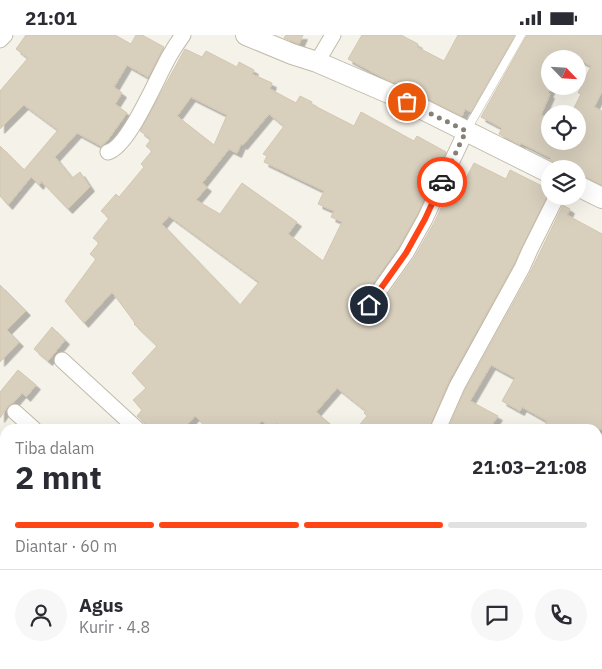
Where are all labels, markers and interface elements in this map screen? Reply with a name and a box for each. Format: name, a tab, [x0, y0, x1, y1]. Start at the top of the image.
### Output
text: 21:01	[25, 6, 77, 30]
north arrow	[541, 50, 586, 95]
map controls	[541, 50, 586, 205]
pin	[386, 81, 428, 123]
icon: bag	[393, 88, 421, 116]
button: locate	[541, 105, 586, 150]
courier	[417, 157, 467, 207]
button: layers	[541, 160, 586, 205]
icon: car	[428, 168, 456, 196]
pin	[348, 284, 390, 326]
icon: home	[355, 291, 383, 319]
text: Tiba dalam	[15, 438, 94, 458]
text: 21:03–21:08	[472, 455, 587, 479]
text: 2 mnt	[15, 456, 102, 498]
text: Diantar · 60 m	[15, 536, 117, 556]
button: person	[15, 589, 67, 641]
button: chat	[471, 589, 523, 641]
button: phone	[535, 589, 587, 641]
text: Agus	[79, 593, 123, 617]
text: Kurir · 4.8	[79, 617, 150, 637]

